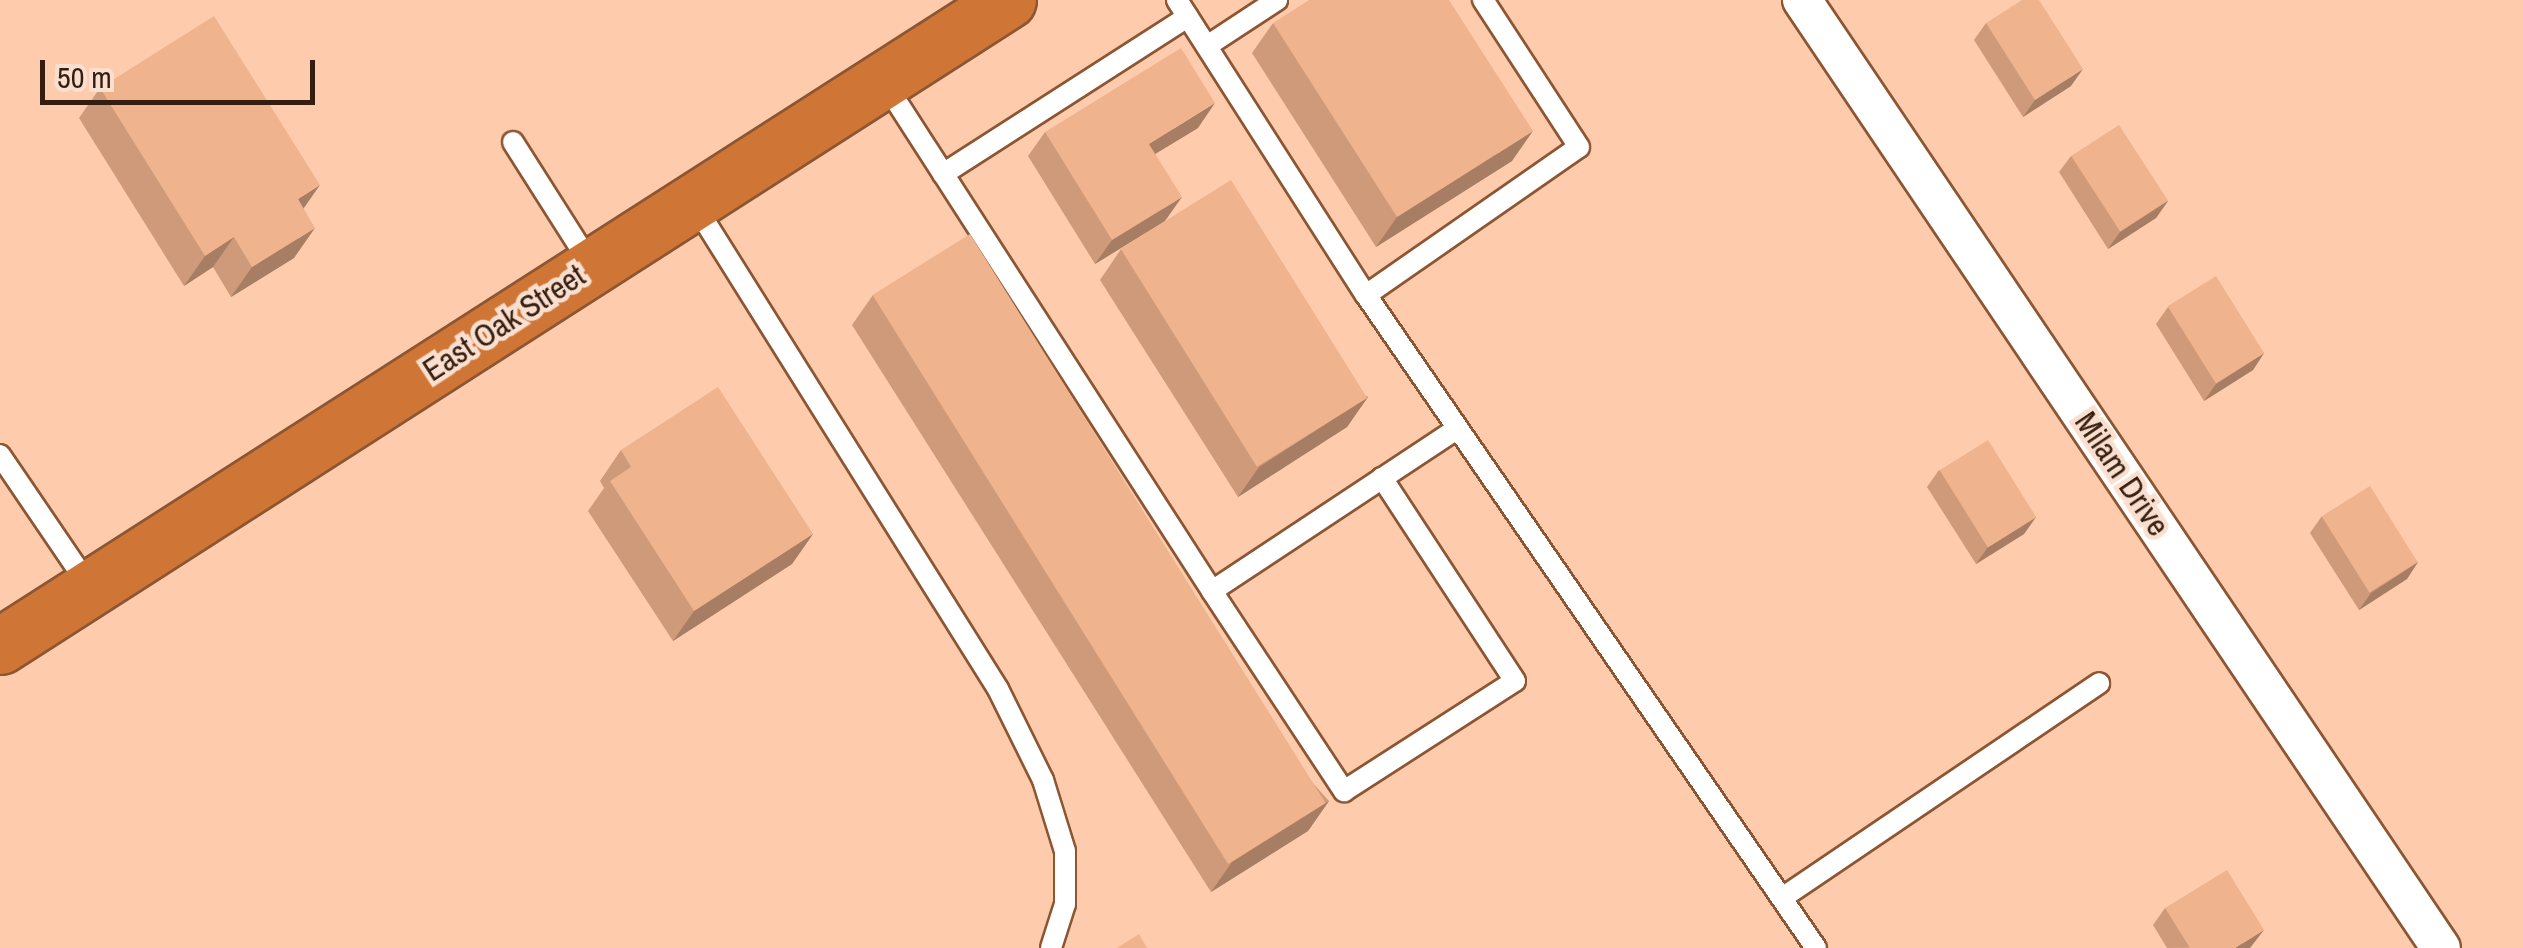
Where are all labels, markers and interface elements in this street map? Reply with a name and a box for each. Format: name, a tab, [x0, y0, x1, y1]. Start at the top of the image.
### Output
scale bar	[45, 40, 320, 102]
text: 50 m	[57, 57, 112, 97]
street label: East Oak Street	[416, 256, 592, 390]
street label: Milam Drive	[2067, 405, 2177, 543]

